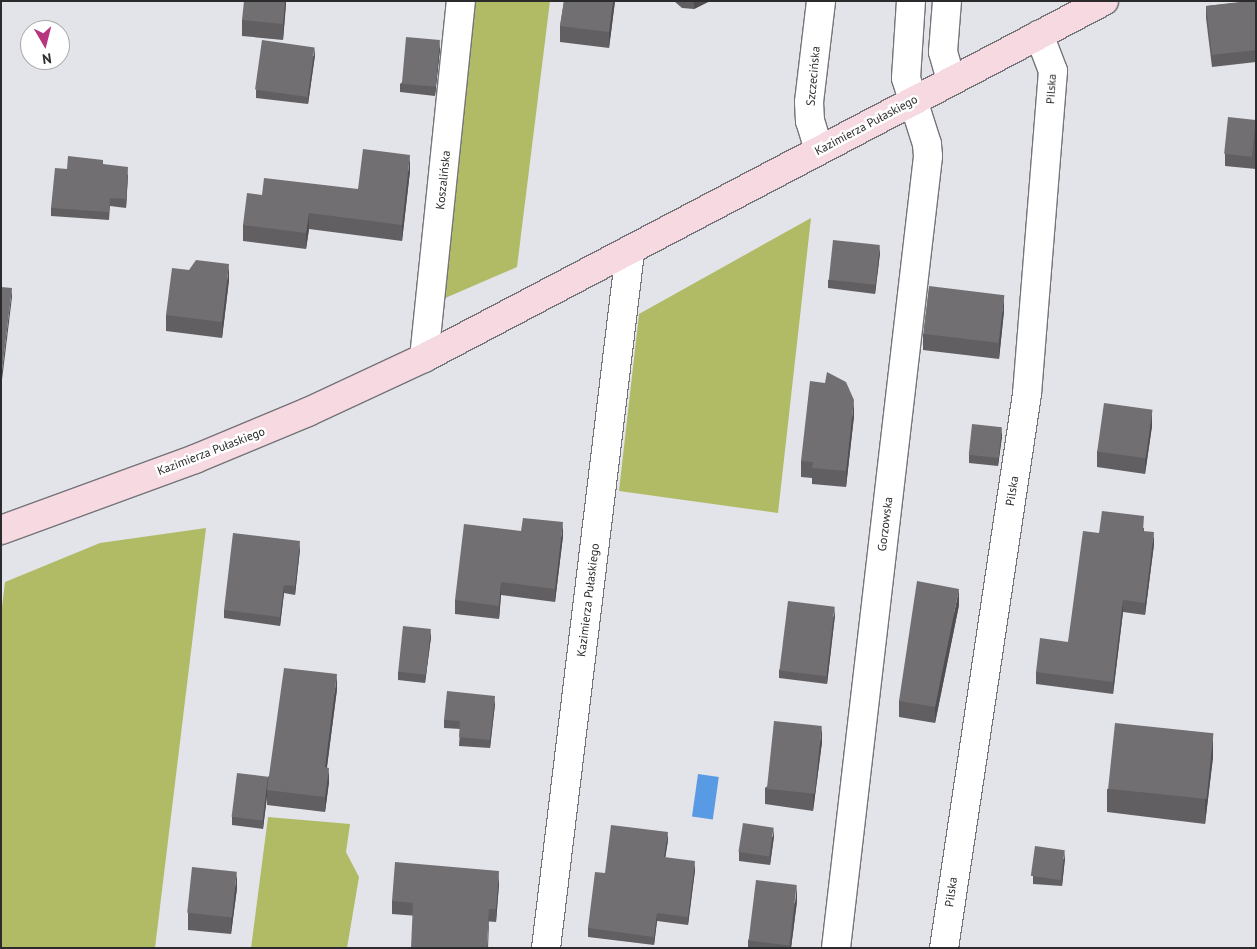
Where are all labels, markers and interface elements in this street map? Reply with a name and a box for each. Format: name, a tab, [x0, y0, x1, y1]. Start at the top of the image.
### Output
north arrow	[20, 20, 70, 70]
street label: Szczecińska	[803, 46, 823, 106]
text: N	[41, 49, 53, 68]
street label: Pilska	[1043, 73, 1059, 105]
street label: Kazimierza Pułaskiego	[812, 92, 920, 158]
street label: Koszalińska	[433, 150, 453, 210]
street label: Kazimierza Pułaskiego	[155, 424, 267, 478]
street label: Pilska	[1003, 475, 1021, 507]
street label: Gorzowska	[875, 496, 895, 552]
street label: Kazimierza Pułaskiego	[574, 542, 602, 658]
street label: Pilska	[942, 876, 960, 908]

